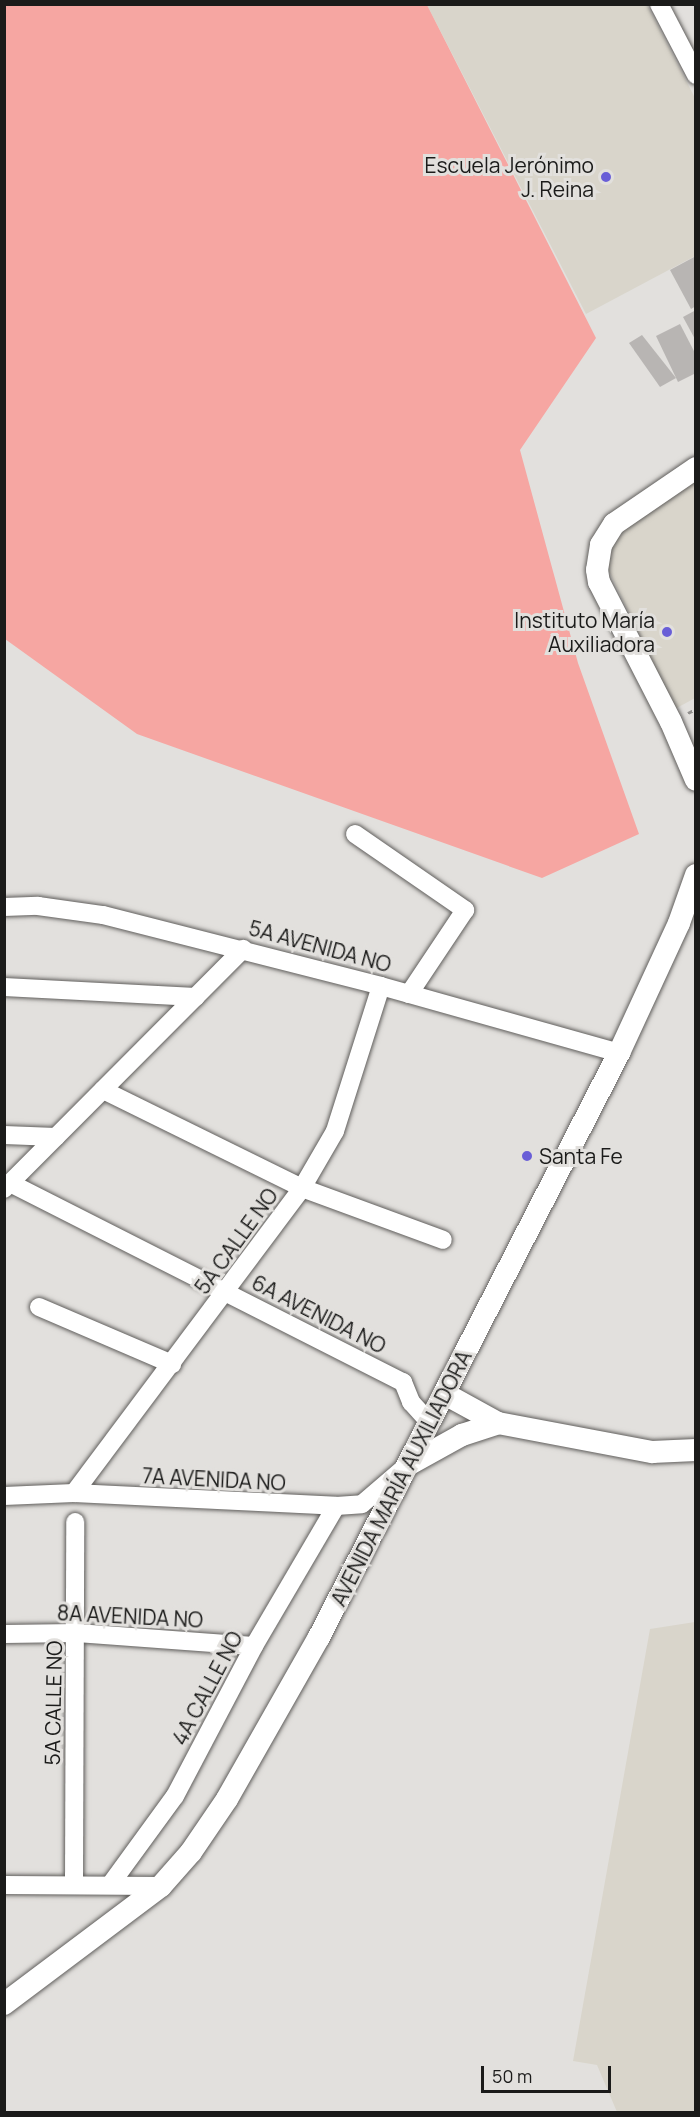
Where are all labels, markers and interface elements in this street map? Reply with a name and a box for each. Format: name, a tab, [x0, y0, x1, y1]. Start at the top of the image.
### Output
place label: Escuela Jerónimo J. Reina	[425, 152, 594, 202]
marker: Escuela Jerónimo J. Reina	[599, 170, 613, 184]
place label: Instituto María Auxiliadora	[514, 607, 655, 657]
marker: Instituto María Auxiliadora	[660, 625, 674, 639]
street label: 5A AVENIDA NO	[246, 915, 394, 977]
place label: Santa Fe	[539, 1143, 623, 1169]
marker: Santa Fe	[520, 1149, 534, 1163]
street label: 5A CALLE NO	[189, 1183, 283, 1299]
street label: 6A AVENIDA NO	[248, 1269, 390, 1359]
street label: AVENIDA MARÍA AUXILIADORA	[325, 1346, 477, 1610]
street label: 7A AVENIDA NO	[142, 1463, 286, 1495]
street label: 8A AVENIDA NO	[56, 1600, 204, 1632]
street label: 4A CALLE NO	[166, 1627, 248, 1749]
street label: 5A CALLE NO	[39, 1640, 67, 1766]
scale bar	[484, 2054, 614, 2092]
text: 50 m	[492, 2064, 532, 2088]

